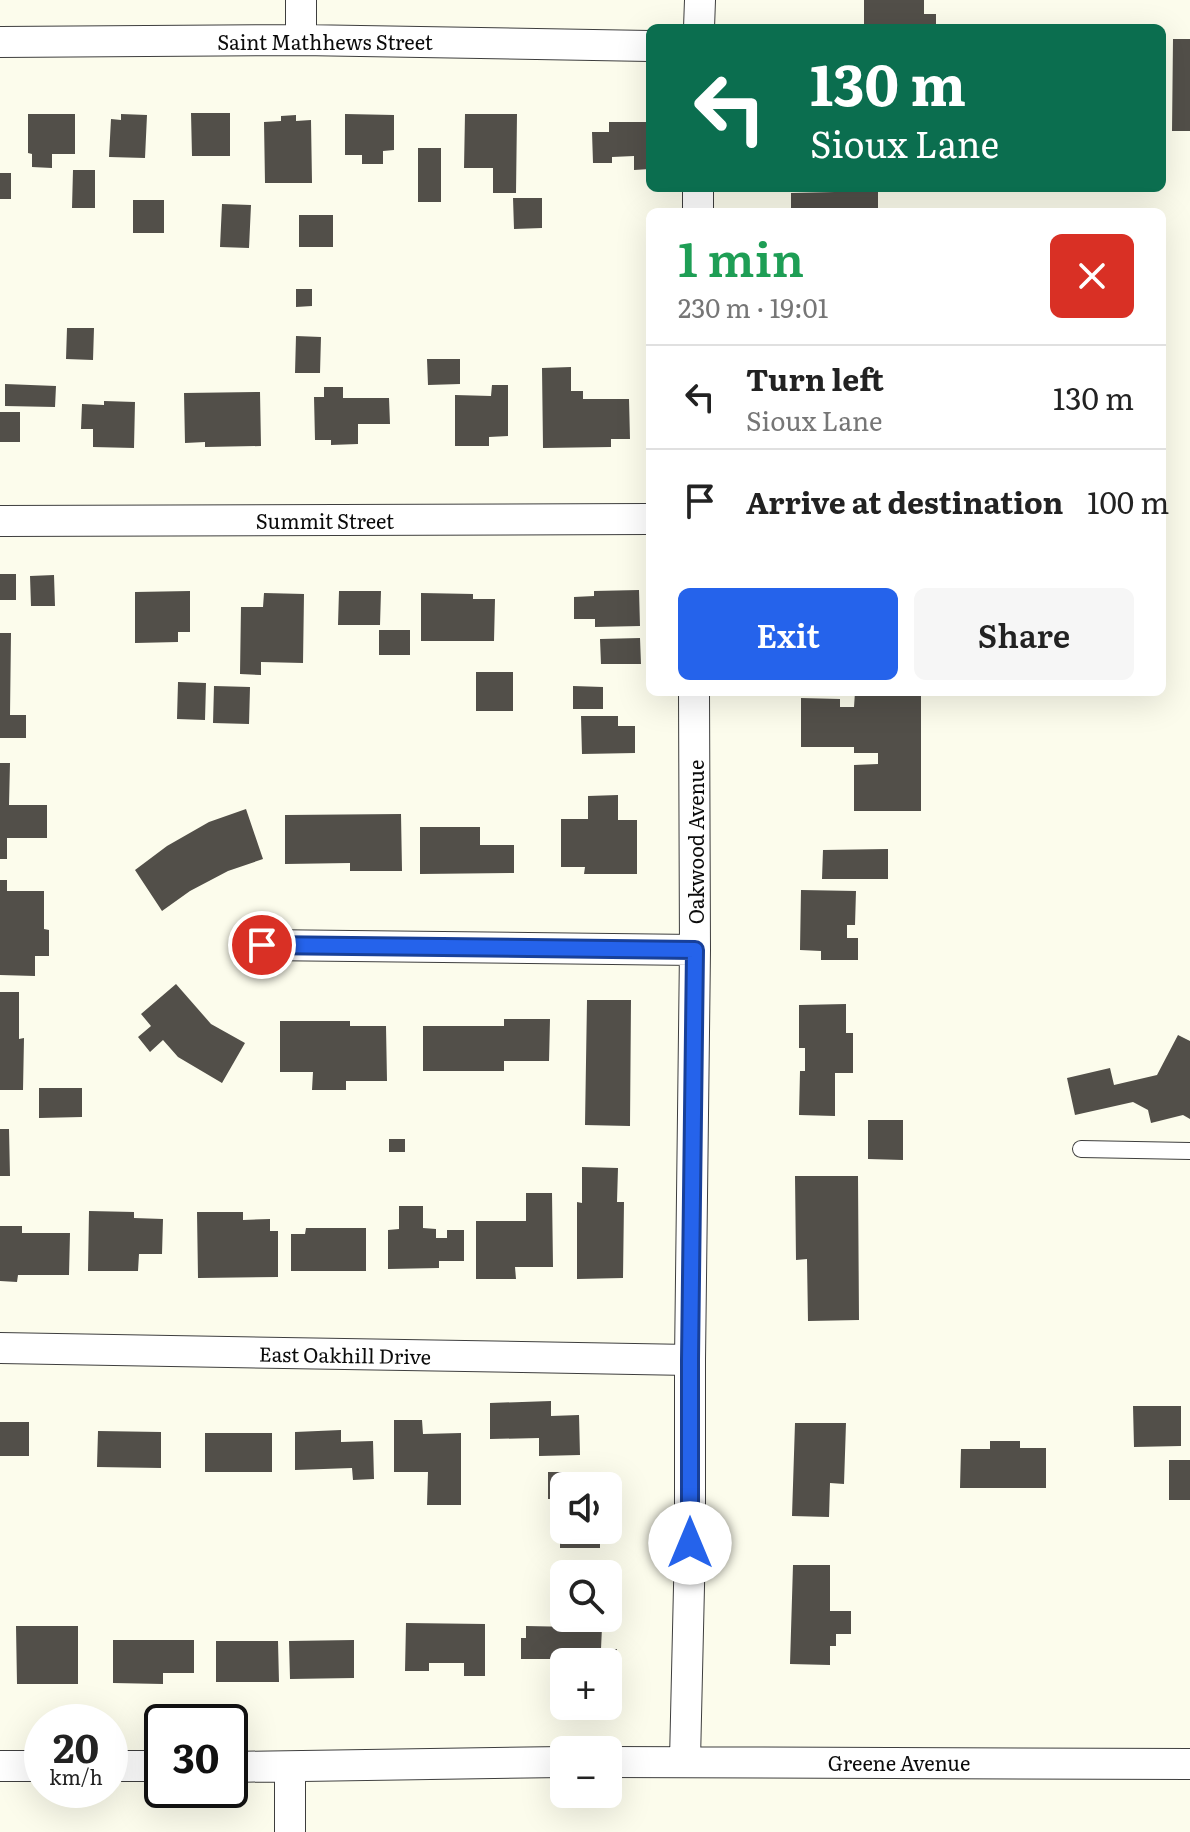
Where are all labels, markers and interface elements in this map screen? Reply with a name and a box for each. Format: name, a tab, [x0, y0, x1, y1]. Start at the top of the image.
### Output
street label: Saint Mathhews Street	[217, 26, 433, 56]
text: 130 m	[810, 40, 966, 123]
icon: left	[678, 56, 782, 160]
text: Sioux Lane	[810, 116, 999, 169]
text: 1 min	[678, 221, 804, 292]
button: close	[1050, 234, 1134, 318]
text: 230 m · 19:01	[678, 287, 828, 326]
text: Turn left	[746, 356, 884, 400]
icon: left	[678, 375, 722, 419]
text: 130 m	[1053, 375, 1134, 419]
text: Sioux Lane	[746, 400, 883, 439]
icon: arrive	[678, 479, 722, 523]
text: Arrive at destination	[746, 479, 1063, 523]
text: 100 m	[1087, 479, 1169, 523]
street label: Summit Street	[256, 505, 394, 535]
button: Exit	[678, 588, 898, 680]
button: Share	[914, 588, 1134, 680]
street label: Oakwood Avenue	[680, 760, 710, 924]
pin	[228, 911, 296, 979]
icon: arrive	[240, 923, 284, 967]
street label: East Oakhill Drive	[259, 1337, 431, 1371]
map controls	[550, 1472, 622, 1808]
button: sound	[550, 1472, 622, 1544]
position arrow	[648, 1501, 732, 1585]
button: search	[550, 1560, 622, 1632]
button: +	[550, 1648, 622, 1720]
speed limit sign: 30	[144, 1704, 248, 1808]
text: 20	[53, 1716, 99, 1775]
button: −	[550, 1736, 622, 1808]
street label: Greene Avenue	[828, 1747, 970, 1777]
text: km/h	[49, 1761, 103, 1791]

